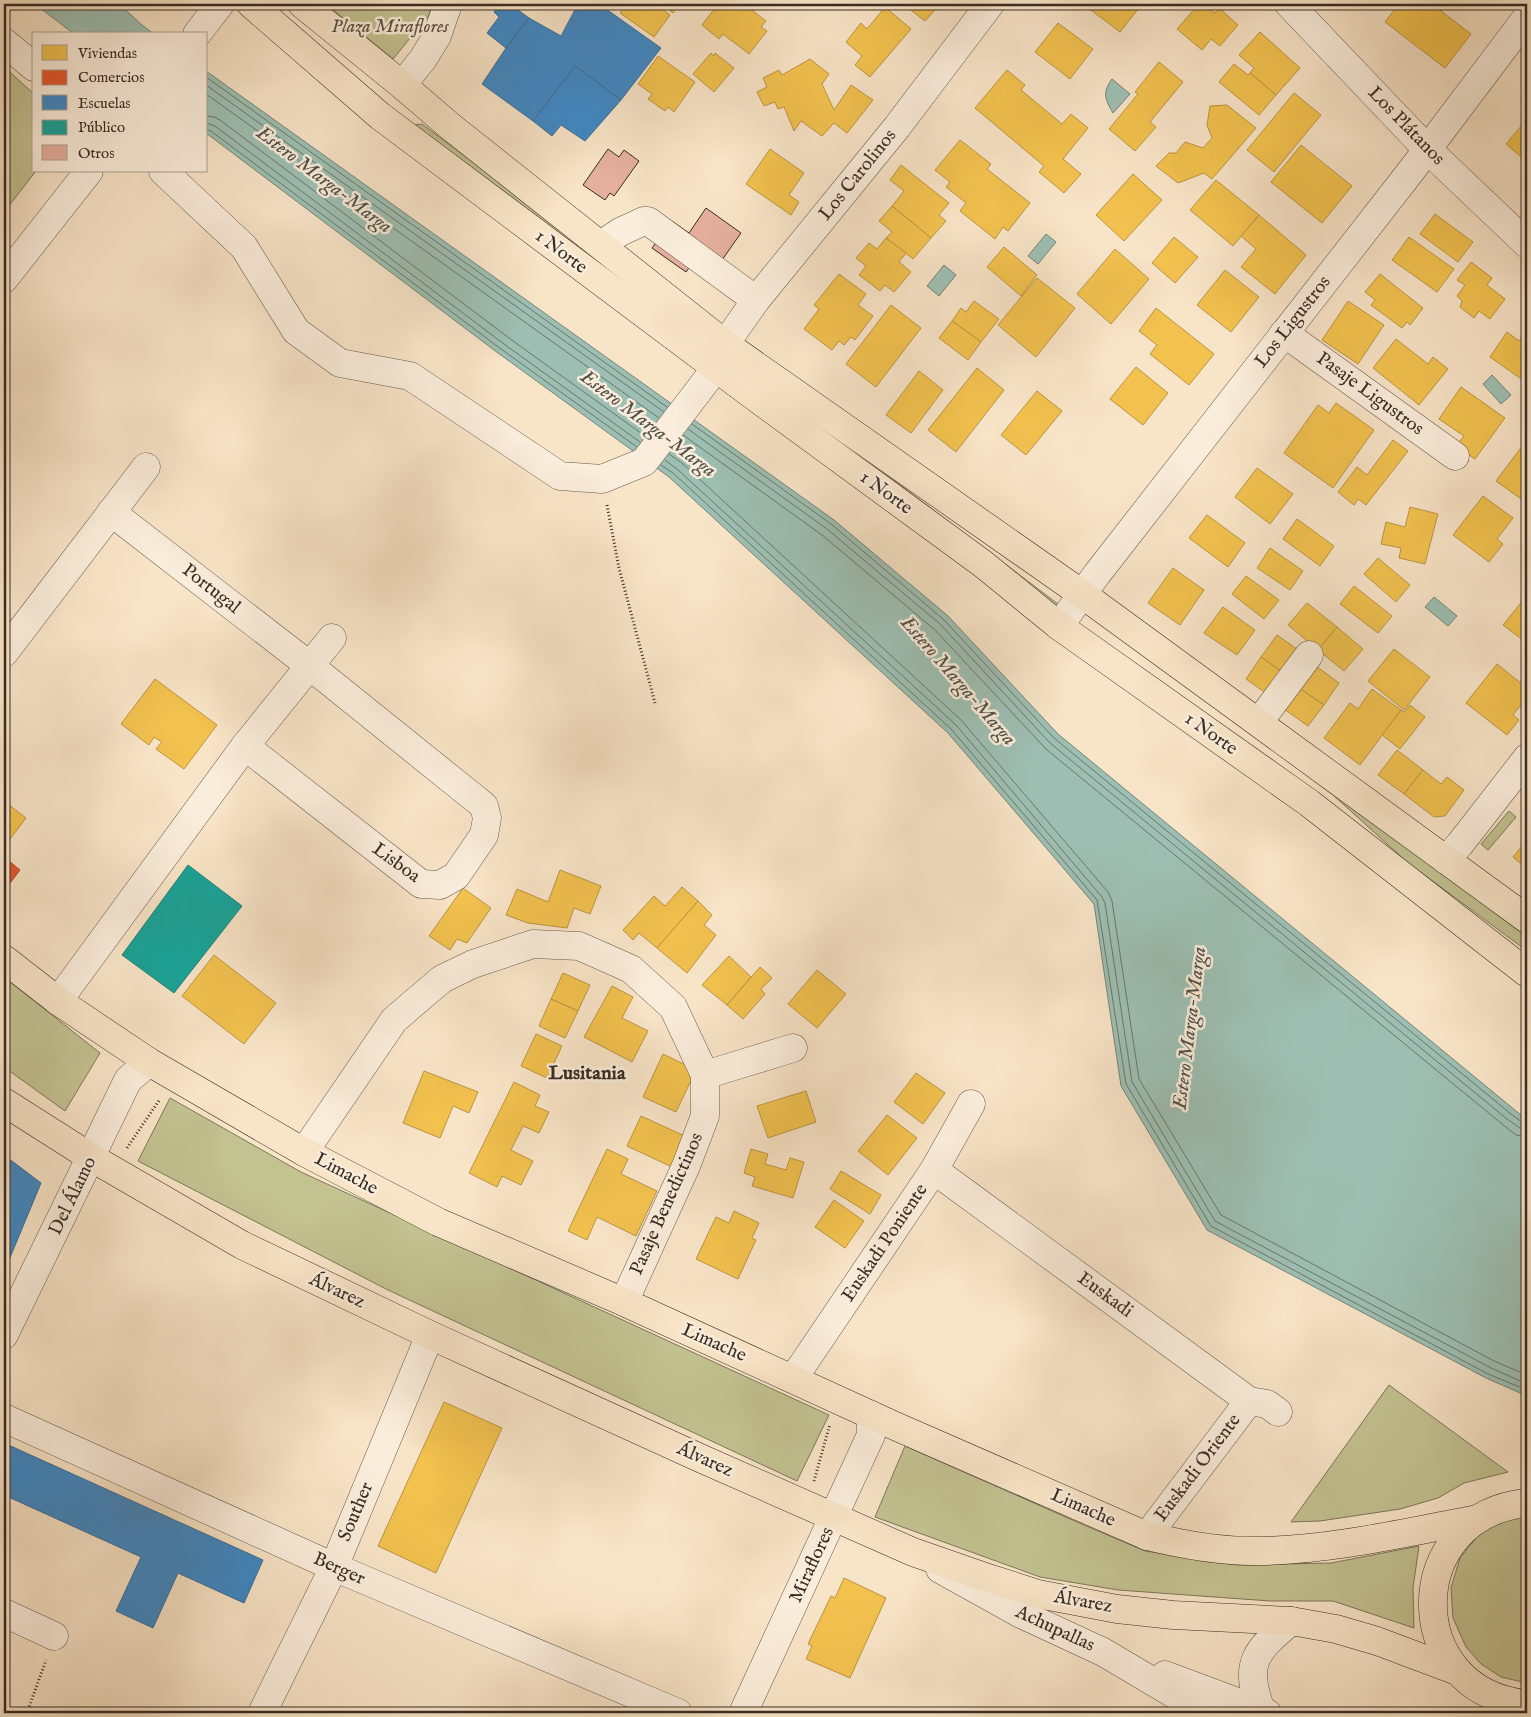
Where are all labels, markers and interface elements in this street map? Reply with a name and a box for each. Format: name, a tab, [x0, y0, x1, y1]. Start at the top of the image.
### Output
park label: Plaza Miraflores	[331, 15, 449, 39]
legend	[32, 32, 208, 172]
text: Viviendas	[77, 44, 137, 63]
text: Comercios	[78, 68, 144, 87]
street label: Los Plátanos	[1362, 81, 1450, 171]
text: Escuelas	[78, 94, 131, 113]
text: Público	[78, 118, 125, 137]
water label: Estero Marga-Marga	[250, 120, 397, 240]
street label: Los Carolinos	[814, 124, 902, 226]
text: Otros	[78, 144, 114, 163]
street label: 1 Norte	[530, 224, 592, 280]
street label: Los Ligustros	[1249, 271, 1337, 373]
street label: Pasaje Ligustros	[1311, 347, 1429, 441]
water label: Estero Marga-Marga	[574, 364, 721, 484]
street label: 1 Norte	[855, 466, 917, 520]
street label: Portugal	[177, 559, 246, 620]
water label: Estero Marga-Marga	[893, 610, 1021, 752]
street label: 1 Norte	[1180, 707, 1242, 761]
street label: Lisboa	[367, 837, 425, 889]
water label: Estero Marga-Marga	[1167, 945, 1213, 1112]
district label: Lusitania	[548, 1061, 626, 1086]
street label: Pasaje Benedictinos	[625, 1129, 709, 1279]
street label: Limache	[310, 1147, 382, 1201]
street label: Del Álamo	[43, 1152, 102, 1239]
street label: Euskadi Poniente	[837, 1179, 934, 1307]
street label: Álvarez	[304, 1266, 369, 1314]
street label: Euskadi	[1072, 1267, 1138, 1323]
street label: Limache	[678, 1318, 750, 1368]
street label: Euskadi Oriente	[1150, 1409, 1247, 1527]
street label: Álvarez	[672, 1436, 737, 1483]
street label: Souther	[333, 1479, 379, 1545]
street label: Limache	[1047, 1483, 1119, 1533]
street label: Miraflores	[784, 1523, 840, 1607]
street label: Berger	[309, 1547, 369, 1591]
street label: Álvarez	[1051, 1584, 1114, 1619]
street label: Achupallas	[1011, 1600, 1098, 1658]

